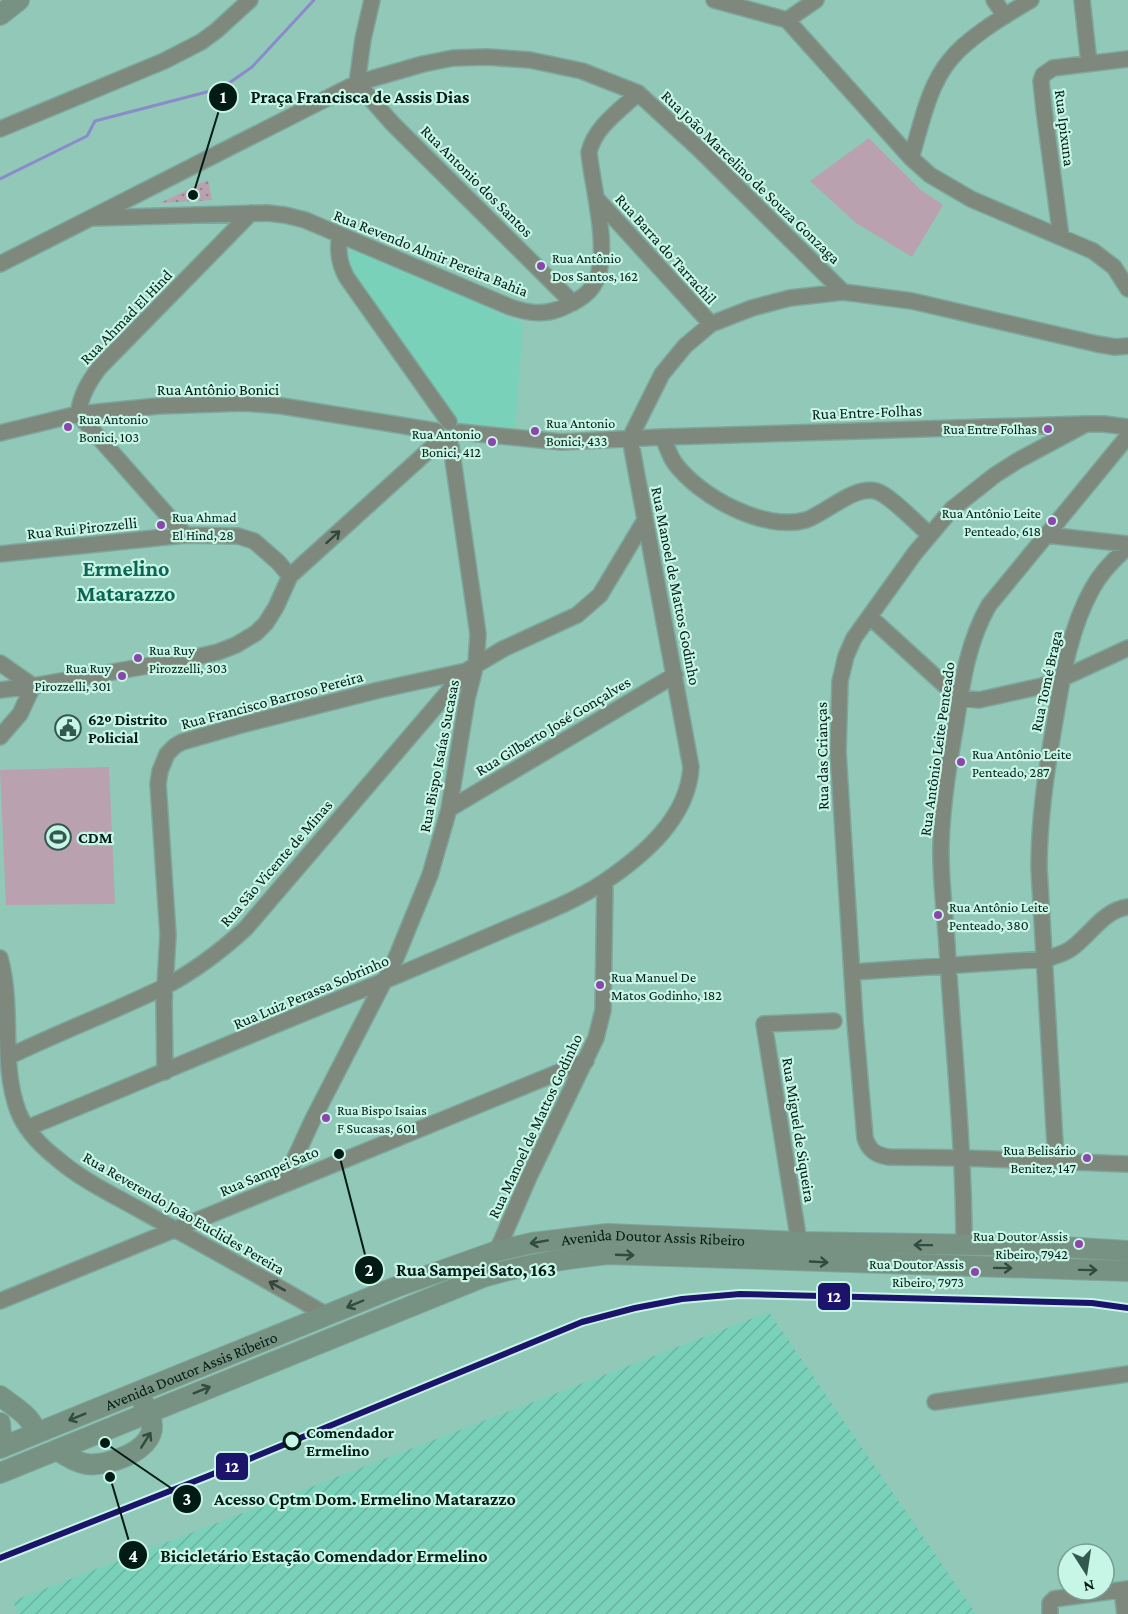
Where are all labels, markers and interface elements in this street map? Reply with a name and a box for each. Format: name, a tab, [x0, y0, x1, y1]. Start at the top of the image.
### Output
callout: Praça Francisca de Assis Dias	[208, 79, 481, 115]
text: 1	[220, 87, 227, 107]
text: Praça Francisca de Assis Dias	[251, 87, 469, 107]
street label: Rua João Marcelino de Souza Gonzaga	[658, 87, 844, 268]
street label: Rua Ipixuna	[1051, 89, 1078, 168]
street label: Rua Antonio dos Santos	[418, 122, 536, 240]
street label: Rua Barra do Tarrachil	[612, 191, 720, 307]
street label: Rua Revendo Almir Pereira Bahia	[331, 206, 531, 300]
place label: Rua Antônio Dos Santos, 162	[552, 250, 638, 284]
marker: Rua Antônio Dos Santos, 162	[535, 260, 547, 272]
street label: Rua Ahmad El Hind	[77, 266, 176, 368]
street label: Rua Antônio Bonici	[157, 381, 279, 398]
street label: Rua Entre-Folhas	[812, 402, 922, 422]
place label: Rua Antonio Bonici, 103	[79, 411, 148, 445]
place label: Rua Antonio Bonici, 433	[546, 415, 615, 449]
marker: Rua Antonio Bonici, 103	[62, 421, 74, 433]
place label: Rua Entre Folhas	[943, 421, 1037, 437]
marker: Rua Entre Folhas	[1042, 423, 1054, 435]
marker: Rua Antonio Bonici, 433	[529, 425, 541, 437]
place label: Rua Antonio Bonici, 412	[412, 426, 481, 460]
marker: Rua Antonio Bonici, 412	[486, 436, 498, 448]
street label: Rua Manoel de Mattos Godinho	[648, 485, 704, 687]
place label: Rua Antônio Leite Penteado, 618	[942, 505, 1041, 539]
place label: Rua Ahmad El Hind, 28	[172, 509, 237, 543]
street label: Rua Rui Pirozzelli	[26, 514, 138, 542]
marker: Rua Antônio Leite Penteado, 618	[1046, 515, 1058, 527]
marker: Rua Ahmad El Hind, 28	[155, 519, 167, 531]
one-way arrow	[326, 530, 341, 544]
district label: Ermelino Matarazzo	[76, 556, 176, 606]
street label: Rua Tomé Braga	[1027, 628, 1066, 733]
place label: Rua Ruy Pirozzelli, 303	[149, 642, 227, 676]
marker: Rua Ruy Pirozzelli, 303	[132, 652, 144, 664]
place label: Rua Ruy Pirozzelli, 301	[35, 660, 112, 694]
street label: Rua Antônio Leite Penteado	[916, 661, 958, 837]
street label: Rua Francisco Barroso Pereira	[179, 667, 365, 733]
marker: Rua Ruy Pirozzelli, 301	[116, 670, 128, 682]
street label: Rua Gilberto José Gonçalves	[473, 673, 634, 780]
street label: Rua Bispo Isaías Sucasas	[416, 678, 463, 834]
street label: Rua das Crianças	[813, 702, 832, 810]
place label: 62º Distrito Policial	[88, 711, 167, 746]
public building icon: 62º Distrito Policial	[53, 713, 83, 743]
place label: Rua Antônio Leite Penteado, 287	[972, 746, 1071, 780]
marker: Rua Antônio Leite Penteado, 287	[955, 756, 967, 768]
street label: Rua São Vicente de Minas	[216, 796, 336, 930]
sports icon: CDM	[43, 822, 73, 852]
place label: CDM	[78, 829, 113, 846]
place label: Rua Antônio Leite Penteado, 380	[949, 899, 1048, 933]
marker: Rua Antônio Leite Penteado, 380	[932, 909, 944, 921]
street label: Rua Luiz Perassa Sobrinho	[231, 952, 391, 1032]
place label: Rua Manuel De Matos Godinho, 182	[611, 969, 722, 1003]
marker: Rua Manuel De Matos Godinho, 182	[594, 979, 606, 991]
street label: Rua Manoel de Mattos Godinho	[485, 1031, 585, 1221]
street label: Rua Miguel de Siqueira	[778, 1056, 819, 1204]
place label: Rua Bispo Isaias F Sucasas, 601	[337, 1102, 427, 1136]
marker: Rua Bispo Isaias F Sucasas, 601	[320, 1112, 332, 1124]
street label: Rua Sampei Sato	[217, 1142, 322, 1200]
place label: Rua Belisário Benitez, 147	[1003, 1142, 1077, 1176]
street label: Rua Reverendo João Euclides Pereira	[80, 1148, 288, 1279]
marker: Rua Belisário Benitez, 147	[1081, 1152, 1093, 1164]
street label: Avenida Doutor Assis Ribeiro	[560, 1225, 745, 1248]
place label: Rua Doutor Assis Ribeiro, 7942	[973, 1228, 1068, 1262]
one-way arrow	[530, 1237, 550, 1248]
marker: Rua Doutor Assis Ribeiro, 7942	[1073, 1238, 1085, 1250]
one-way arrow	[913, 1239, 933, 1250]
one-way arrow	[614, 1249, 634, 1261]
callout: Rua Sampei Sato, 163	[354, 1252, 568, 1288]
one-way arrow	[809, 1256, 829, 1267]
place label: Rua Doutor Assis Ribeiro, 7973	[869, 1256, 964, 1290]
text: 2	[364, 1260, 374, 1280]
text: Rua Sampei Sato, 163	[396, 1260, 556, 1280]
one-way arrow	[993, 1262, 1013, 1274]
one-way arrow	[1077, 1264, 1097, 1276]
marker: Rua Doutor Assis Ribeiro, 7973	[969, 1266, 981, 1278]
one-way arrow	[269, 1280, 286, 1292]
line badge: 12	[817, 1282, 851, 1311]
text: 12	[827, 1288, 841, 1305]
one-way arrow	[346, 1300, 364, 1311]
street label: Avenida Doutor Assis Ribeiro	[102, 1328, 280, 1413]
one-way arrow	[192, 1384, 211, 1395]
one-way arrow	[68, 1412, 87, 1423]
place label: Comendador Ermelino	[306, 1424, 395, 1459]
one-way arrow	[140, 1431, 153, 1448]
marker: Comendador Ermelino	[283, 1432, 301, 1450]
line badge: 12	[215, 1452, 249, 1481]
text: 12	[225, 1458, 239, 1475]
callout: Acesso Cptm Dom. Ermelino Matarazzo	[172, 1481, 528, 1517]
text: 3	[183, 1489, 191, 1509]
text: Acesso Cptm Dom. Ermelino Matarazzo	[213, 1489, 516, 1509]
callout: Bicicletário Estação Comendador Ermelino	[118, 1537, 500, 1573]
north arrow	[1056, 1542, 1116, 1602]
text: 4	[128, 1546, 138, 1566]
text: Bicicletário Estação Comendador Ermelino	[160, 1546, 488, 1566]
text: N	[1082, 1577, 1096, 1596]

